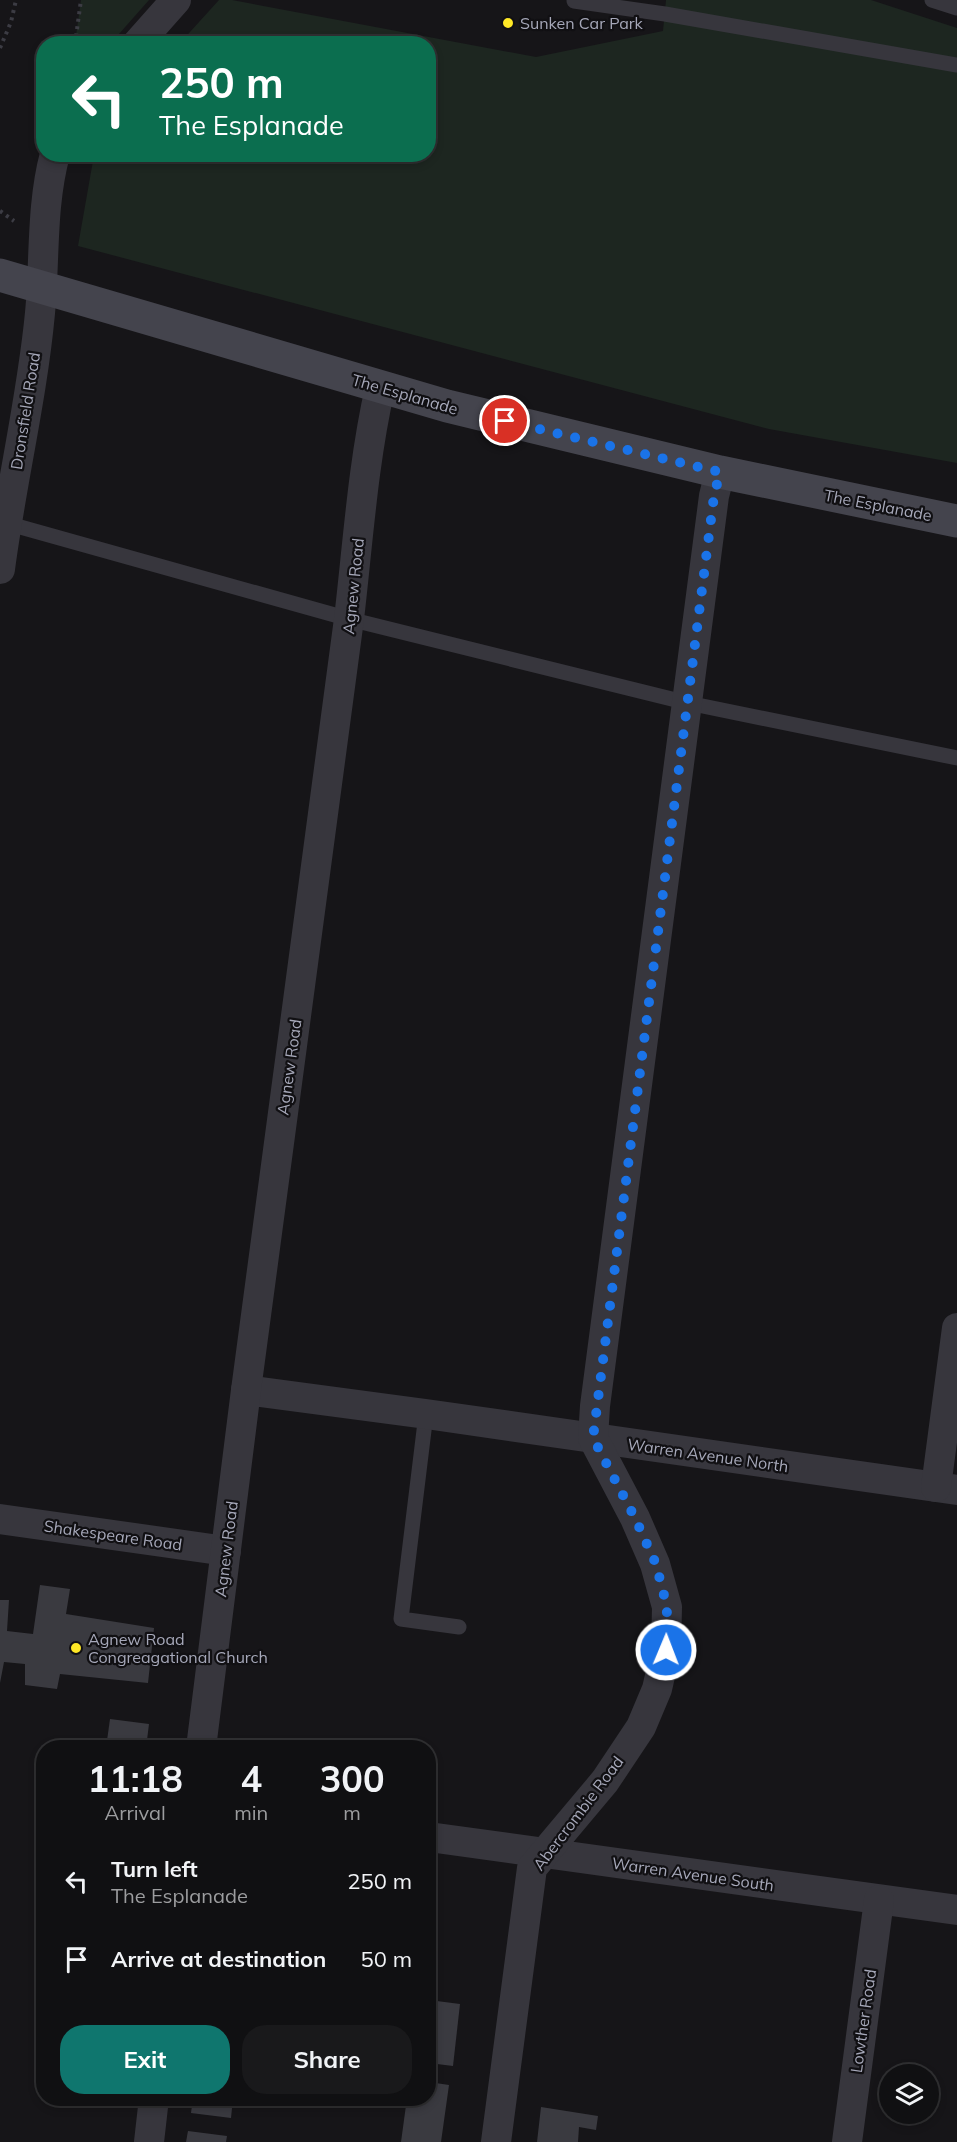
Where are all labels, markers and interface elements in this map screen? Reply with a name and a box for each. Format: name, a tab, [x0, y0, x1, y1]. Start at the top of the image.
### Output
place label: Sunken Car Park	[520, 13, 644, 33]
marker: Sunken Car Park	[501, 16, 515, 30]
text: 250 m	[159, 56, 284, 109]
icon: left	[60, 60, 138, 138]
text: The Esplanade	[159, 108, 344, 142]
street label: Dronsfield Road	[6, 351, 44, 471]
street label: The Esplanade	[350, 369, 460, 419]
pin	[479, 395, 530, 446]
icon: arrive	[488, 404, 521, 437]
street label: The Esplanade	[822, 485, 934, 525]
street label: Agnew Road	[338, 537, 368, 635]
street label: Agnew Road	[272, 1018, 306, 1116]
street label: Warren Avenue North	[626, 1434, 790, 1476]
street label: Agnew Road	[210, 1500, 242, 1598]
street label: Shakespeare Road	[43, 1515, 183, 1555]
position arrow	[634, 1618, 698, 1682]
place label: Agnew Road Congreagational Church	[88, 1629, 268, 1667]
marker: Agnew Road Congreagational Church	[69, 1641, 83, 1655]
street label: Abercrombie Road	[528, 1752, 628, 1874]
text: 11:18	[87, 1756, 183, 1801]
text: 4	[240, 1756, 262, 1801]
text: 300	[320, 1756, 385, 1801]
text: Arrival	[105, 1800, 166, 1825]
text: min	[234, 1800, 268, 1825]
text: m	[343, 1800, 361, 1825]
street label: Warren Avenue South	[611, 1853, 775, 1895]
text: Turn left	[111, 1855, 198, 1883]
icon: left	[60, 1865, 93, 1898]
text: 250 m	[347, 1867, 412, 1895]
text: The Esplanade	[111, 1883, 248, 1908]
icon: arrive	[60, 1943, 93, 1976]
text: Arrive at destination	[111, 1945, 326, 1973]
text: 50 m	[361, 1945, 412, 1973]
street label: Lowther Road	[846, 1968, 880, 2074]
button: Exit	[60, 2025, 230, 2094]
button: Share	[242, 2025, 412, 2094]
map controls	[879, 2064, 939, 2124]
button: layers	[879, 2064, 939, 2124]

